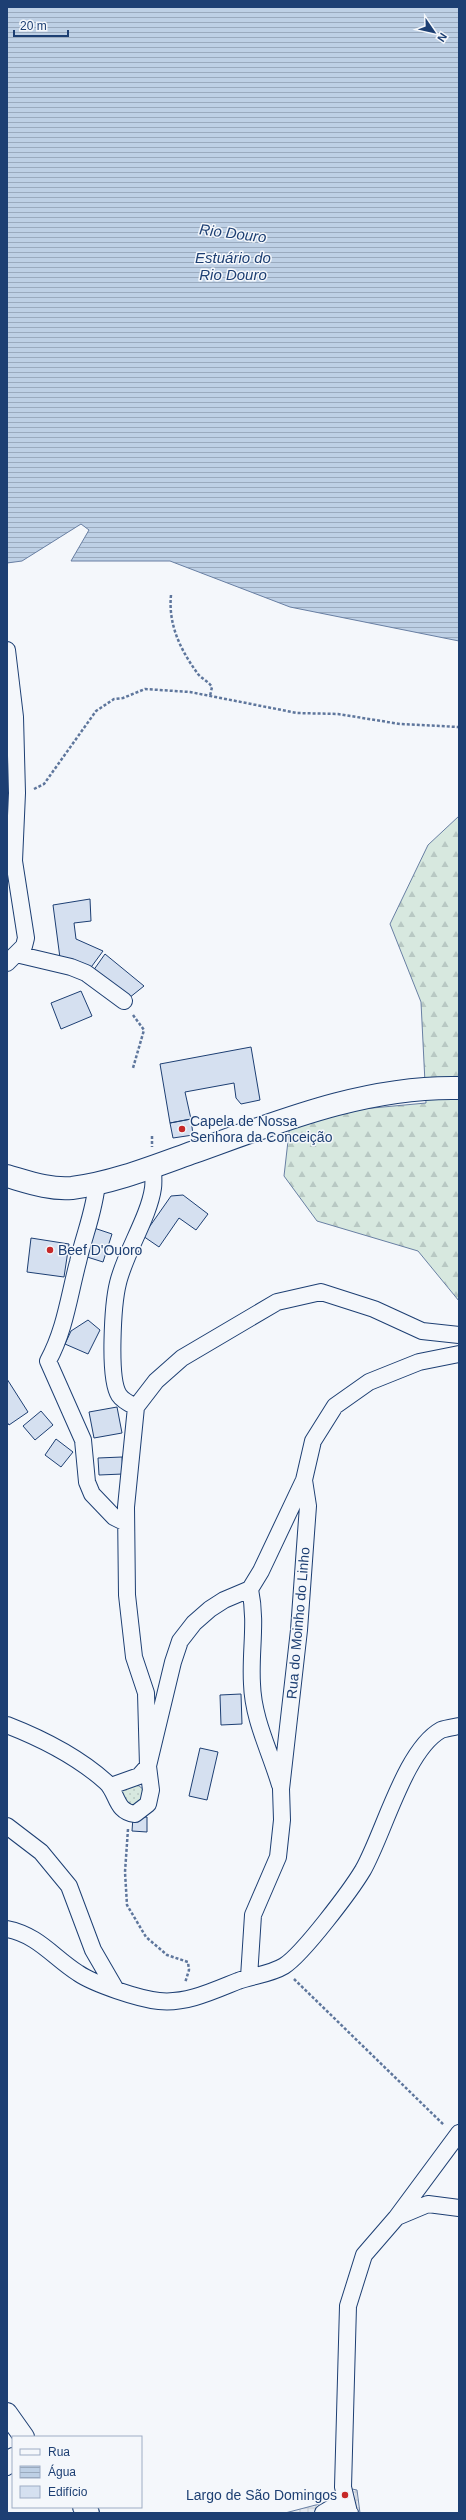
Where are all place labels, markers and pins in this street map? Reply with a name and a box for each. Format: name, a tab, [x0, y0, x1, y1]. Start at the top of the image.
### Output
place label: Capela de Nossa Senhora da Conceição	[190, 1113, 333, 1145]
marker: Capela de Nossa Senhora da Conceição	[177, 1124, 187, 1134]
place label: Beef D'Ouoro	[58, 1242, 143, 1258]
marker: Beef D'Ouoro	[45, 1245, 55, 1255]
place label: Largo de São Domingos	[186, 2487, 337, 2503]
marker: Largo de São Domingos	[340, 2490, 350, 2500]

